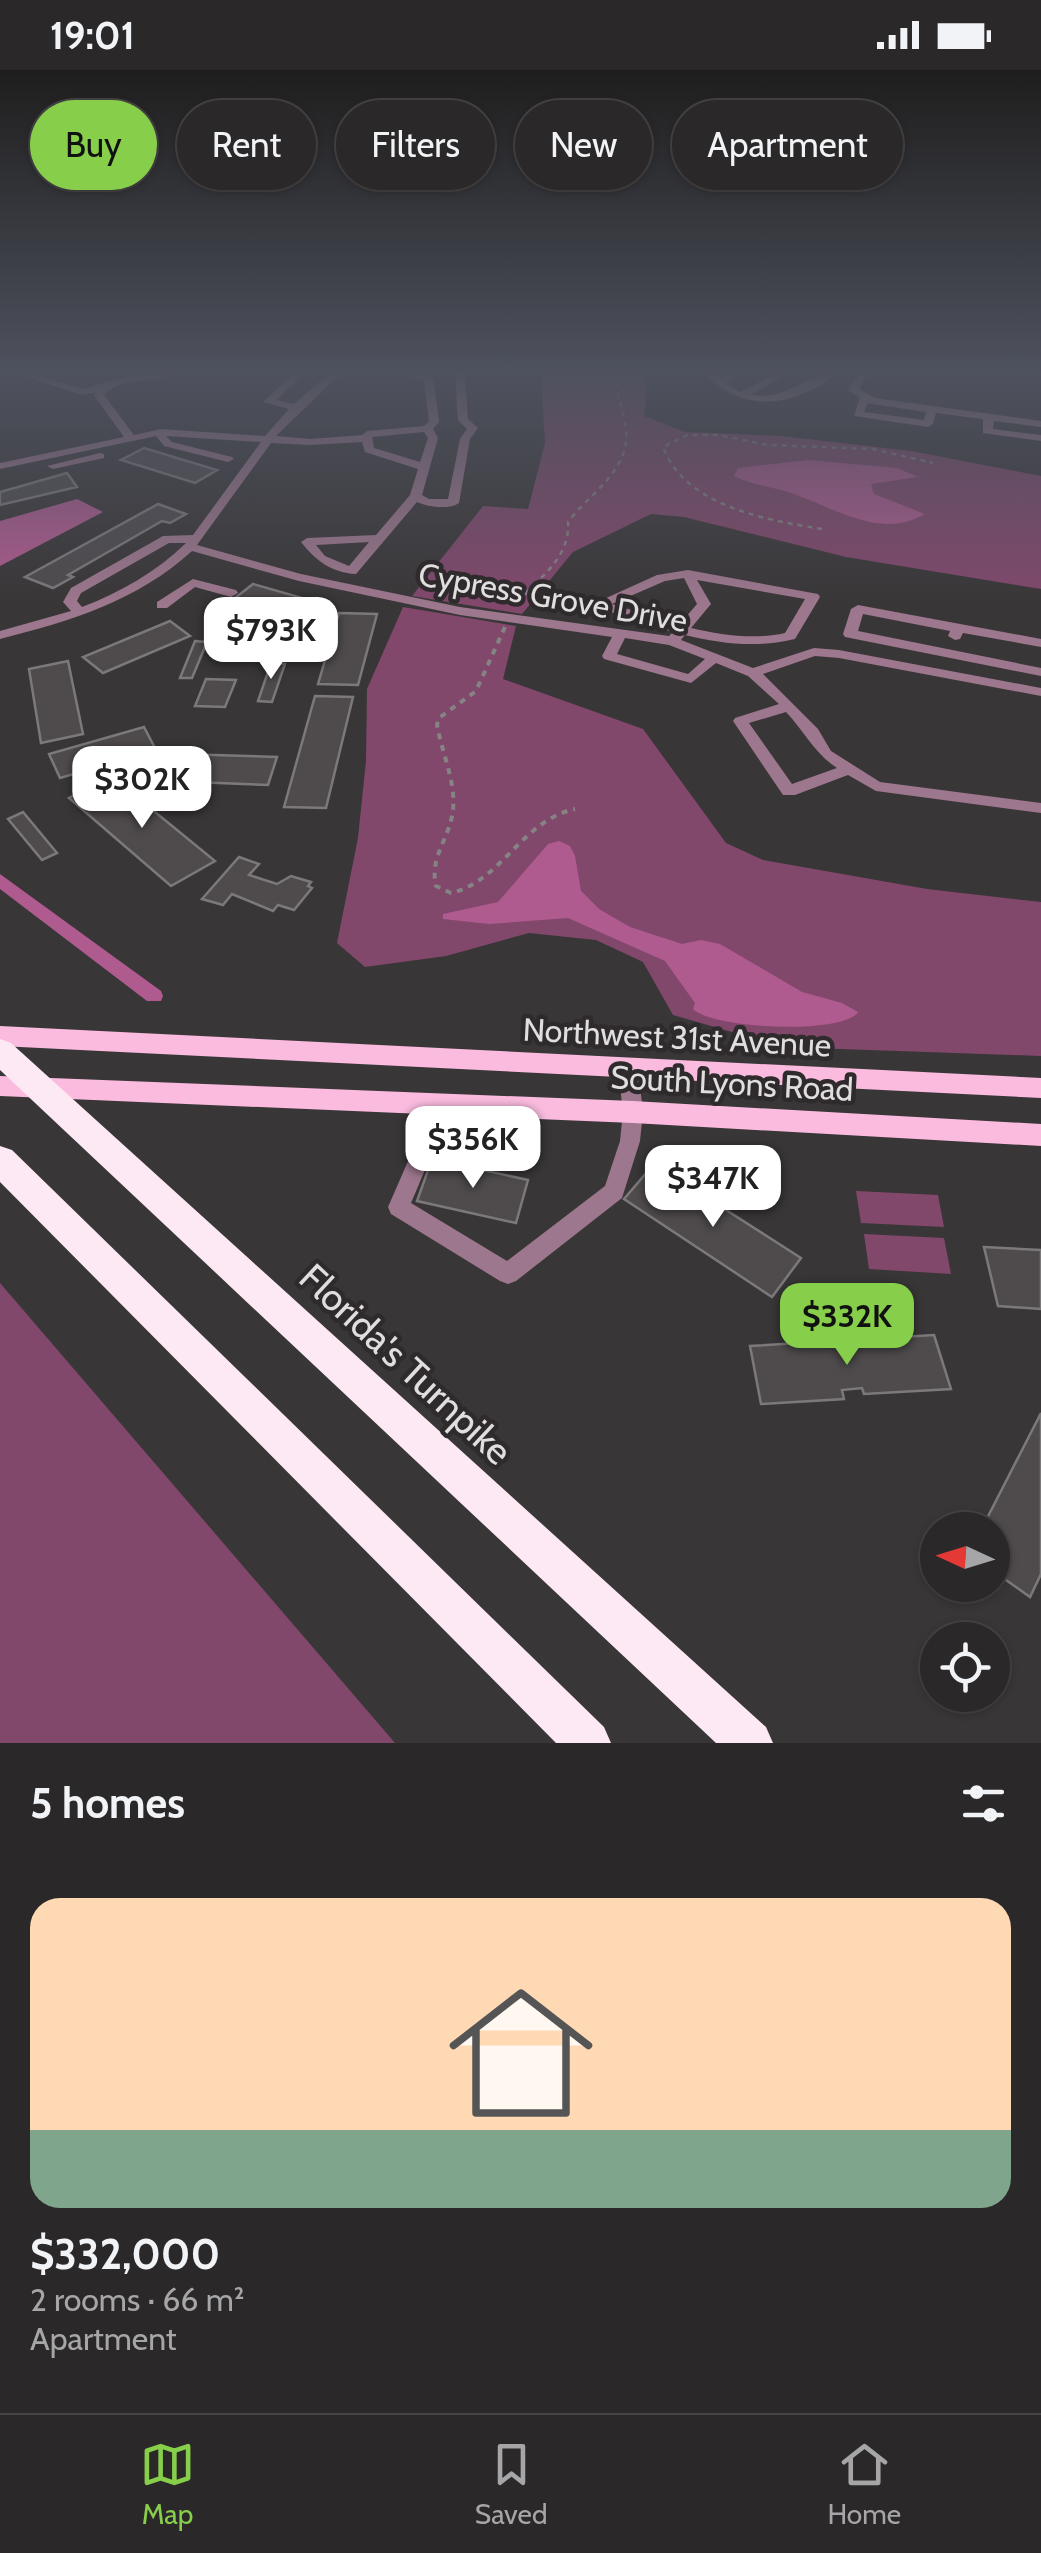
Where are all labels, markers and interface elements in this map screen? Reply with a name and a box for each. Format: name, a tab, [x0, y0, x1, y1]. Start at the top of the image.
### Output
text: 19:01	[50, 12, 135, 59]
chip: Buy	[30, 100, 157, 190]
chip: Rent	[177, 100, 316, 190]
chip: Filters	[336, 100, 495, 190]
chip: New	[515, 100, 652, 190]
chip: Apartment	[672, 100, 903, 190]
street label: Cypress Grove Drive	[415, 554, 691, 640]
pin: $793K	[201, 597, 341, 682]
text: $793K	[226, 610, 316, 649]
pin: $302K	[72, 746, 212, 831]
text: $302K	[94, 759, 190, 798]
street label: Northwest 31st Avenue	[522, 1009, 832, 1065]
street label: South Lyons Road	[610, 1057, 854, 1109]
pin: $356K	[403, 1106, 543, 1191]
text: $356K	[427, 1119, 519, 1158]
pin: $347K	[643, 1145, 783, 1230]
text: $347K	[667, 1158, 759, 1197]
street label: Florida's Turnpike	[290, 1254, 522, 1474]
pin: $332K	[777, 1283, 917, 1368]
text: $332K	[802, 1296, 892, 1335]
north arrow	[920, 1512, 1010, 1602]
map controls	[920, 1512, 1010, 1712]
button: locate	[920, 1622, 1010, 1712]
icon: filters	[956, 1776, 1011, 1831]
text: 5 homes	[30, 1777, 185, 1829]
icon: home	[431, 1963, 611, 2143]
text: $332,000	[30, 2228, 220, 2280]
text: 2 rooms · 66 m²	[30, 2280, 244, 2319]
text: Apartment	[30, 2319, 177, 2358]
tab: Map	[140, 2437, 195, 2531]
tab: Saved	[475, 2437, 548, 2531]
tab: Home	[827, 2437, 901, 2531]

